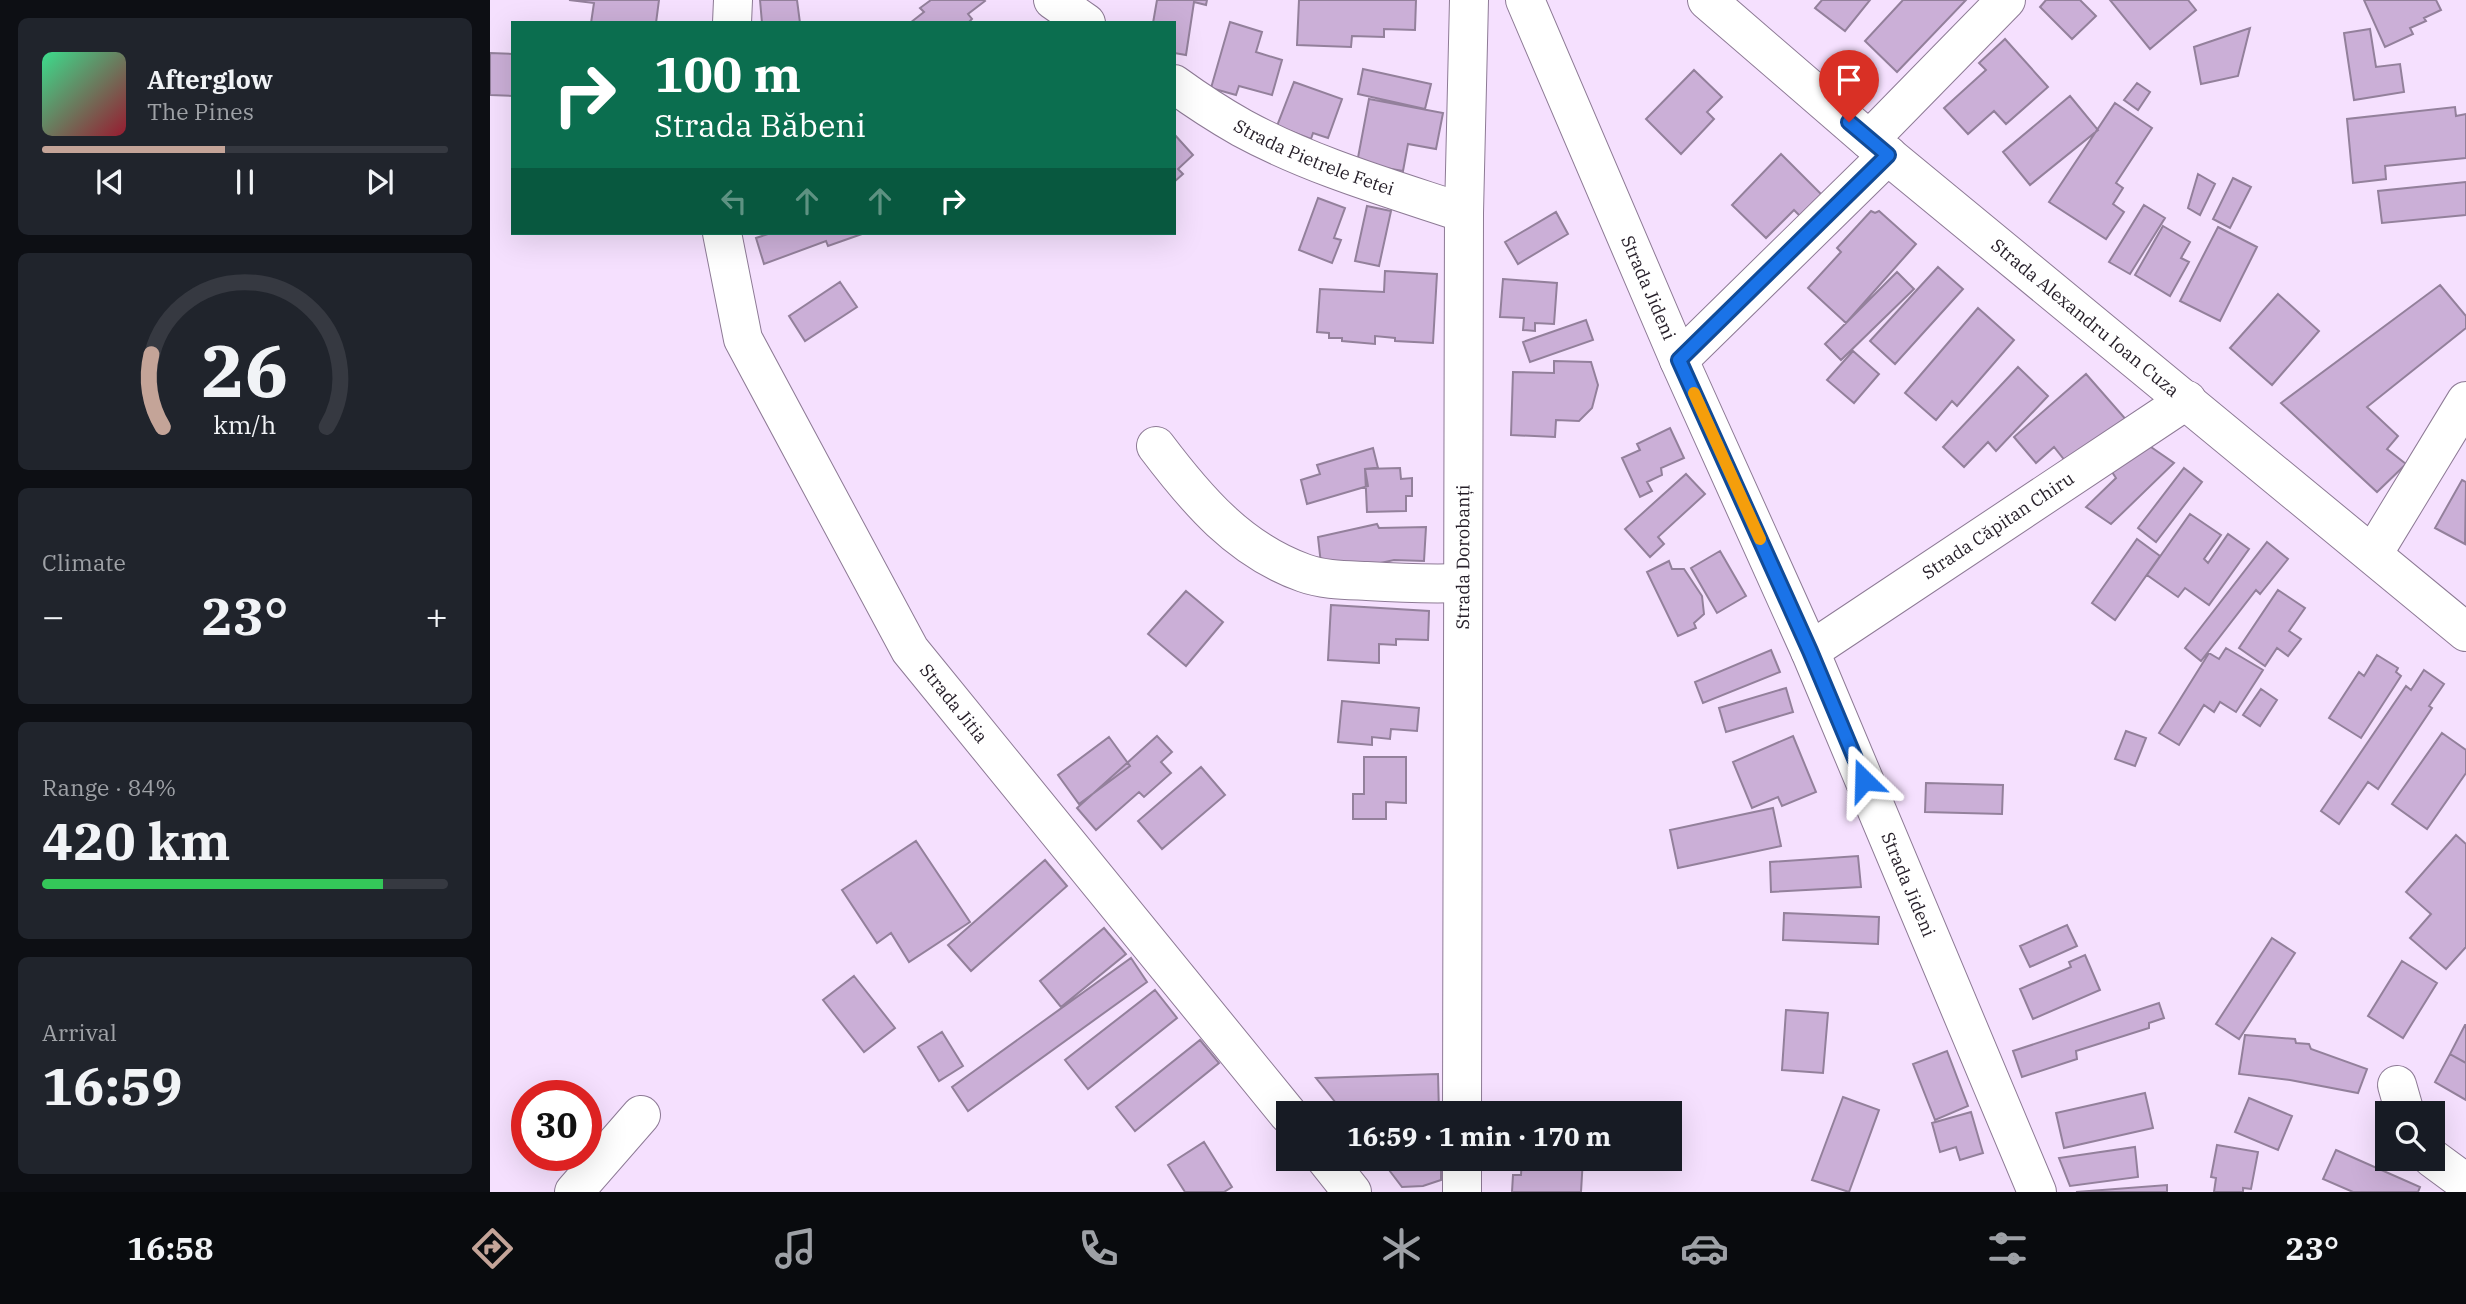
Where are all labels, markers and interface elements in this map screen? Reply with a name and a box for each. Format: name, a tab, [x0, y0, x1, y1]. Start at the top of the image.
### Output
text: 100 m	[654, 42, 801, 105]
icon: right	[539, 49, 630, 140]
pin	[1819, 50, 1879, 122]
icon: arrive	[1830, 61, 1868, 99]
text: Afterglow	[147, 62, 273, 96]
text: The Pines	[147, 96, 254, 126]
text: Strada Băbeni	[654, 104, 866, 146]
street label: Strada Pietrele Fetei	[1230, 114, 1397, 200]
icon: previous	[91, 163, 129, 201]
icon: pause	[226, 163, 264, 201]
icon: next	[361, 163, 399, 201]
icon: left	[715, 182, 753, 220]
icon: ahead	[788, 182, 826, 220]
icon: ahead	[861, 182, 899, 220]
icon: right	[934, 182, 972, 220]
street label: Strada Jideni	[1616, 232, 1681, 344]
street label: Strada Alexandru Ioan Cuza	[1987, 233, 2184, 402]
text: 26	[201, 323, 289, 418]
text: km/h	[213, 408, 277, 441]
street label: Strada Căpitan Chiru	[1917, 467, 2078, 584]
street label: Strada Dorobanți	[1451, 484, 1474, 630]
text: Climate	[42, 547, 126, 577]
text: 23°	[202, 582, 288, 649]
text: −	[42, 591, 65, 640]
text: +	[425, 591, 448, 640]
street label: Strada Jitia	[915, 659, 993, 748]
position arrow	[1827, 743, 1901, 817]
text: Range · 84%	[42, 772, 176, 802]
text: 420 km	[42, 807, 231, 874]
street label: Strada Jideni	[1876, 829, 1941, 941]
text: Arrival	[42, 1017, 117, 1047]
text: 16:59	[42, 1052, 183, 1119]
speed limit sign: 30	[511, 1080, 602, 1171]
map controls	[2375, 1101, 2445, 1171]
button: search	[2375, 1101, 2445, 1171]
text: 16:59 · 1 min · 170 m	[1347, 1119, 1611, 1153]
icon: directions	[468, 1224, 517, 1273]
icon: music	[771, 1224, 820, 1273]
icon: phone	[1074, 1224, 1123, 1273]
icon: climate	[1377, 1224, 1426, 1273]
icon: car	[1680, 1224, 1729, 1273]
icon: filters	[1983, 1224, 2032, 1273]
text: 16:58	[127, 1227, 214, 1269]
text: 23°	[2286, 1227, 2339, 1269]

